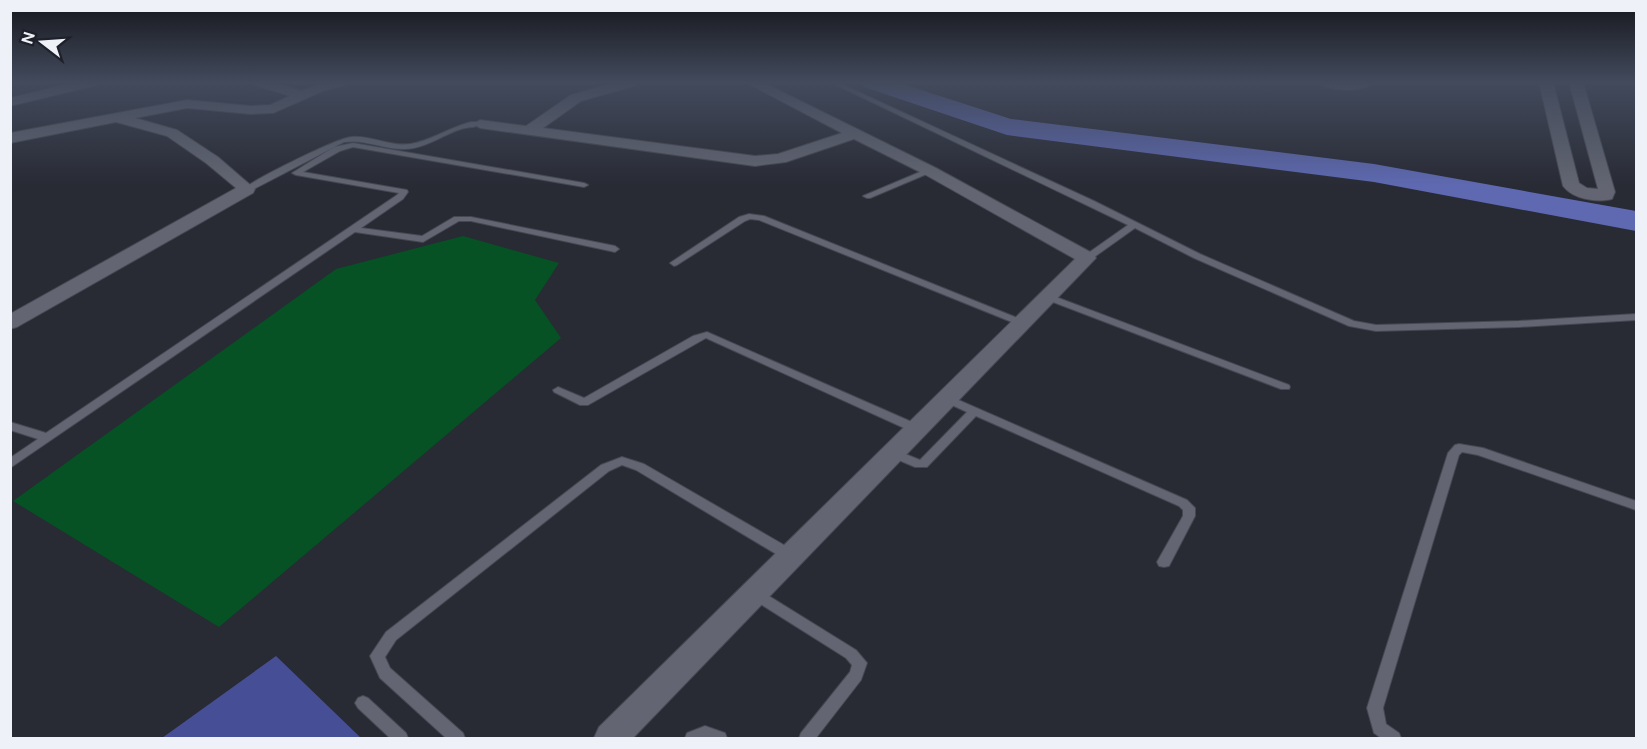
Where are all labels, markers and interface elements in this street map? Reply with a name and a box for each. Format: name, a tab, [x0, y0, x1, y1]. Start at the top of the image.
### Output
north arrow	[12, 12, 72, 72]
text: N	[16, 29, 40, 46]

